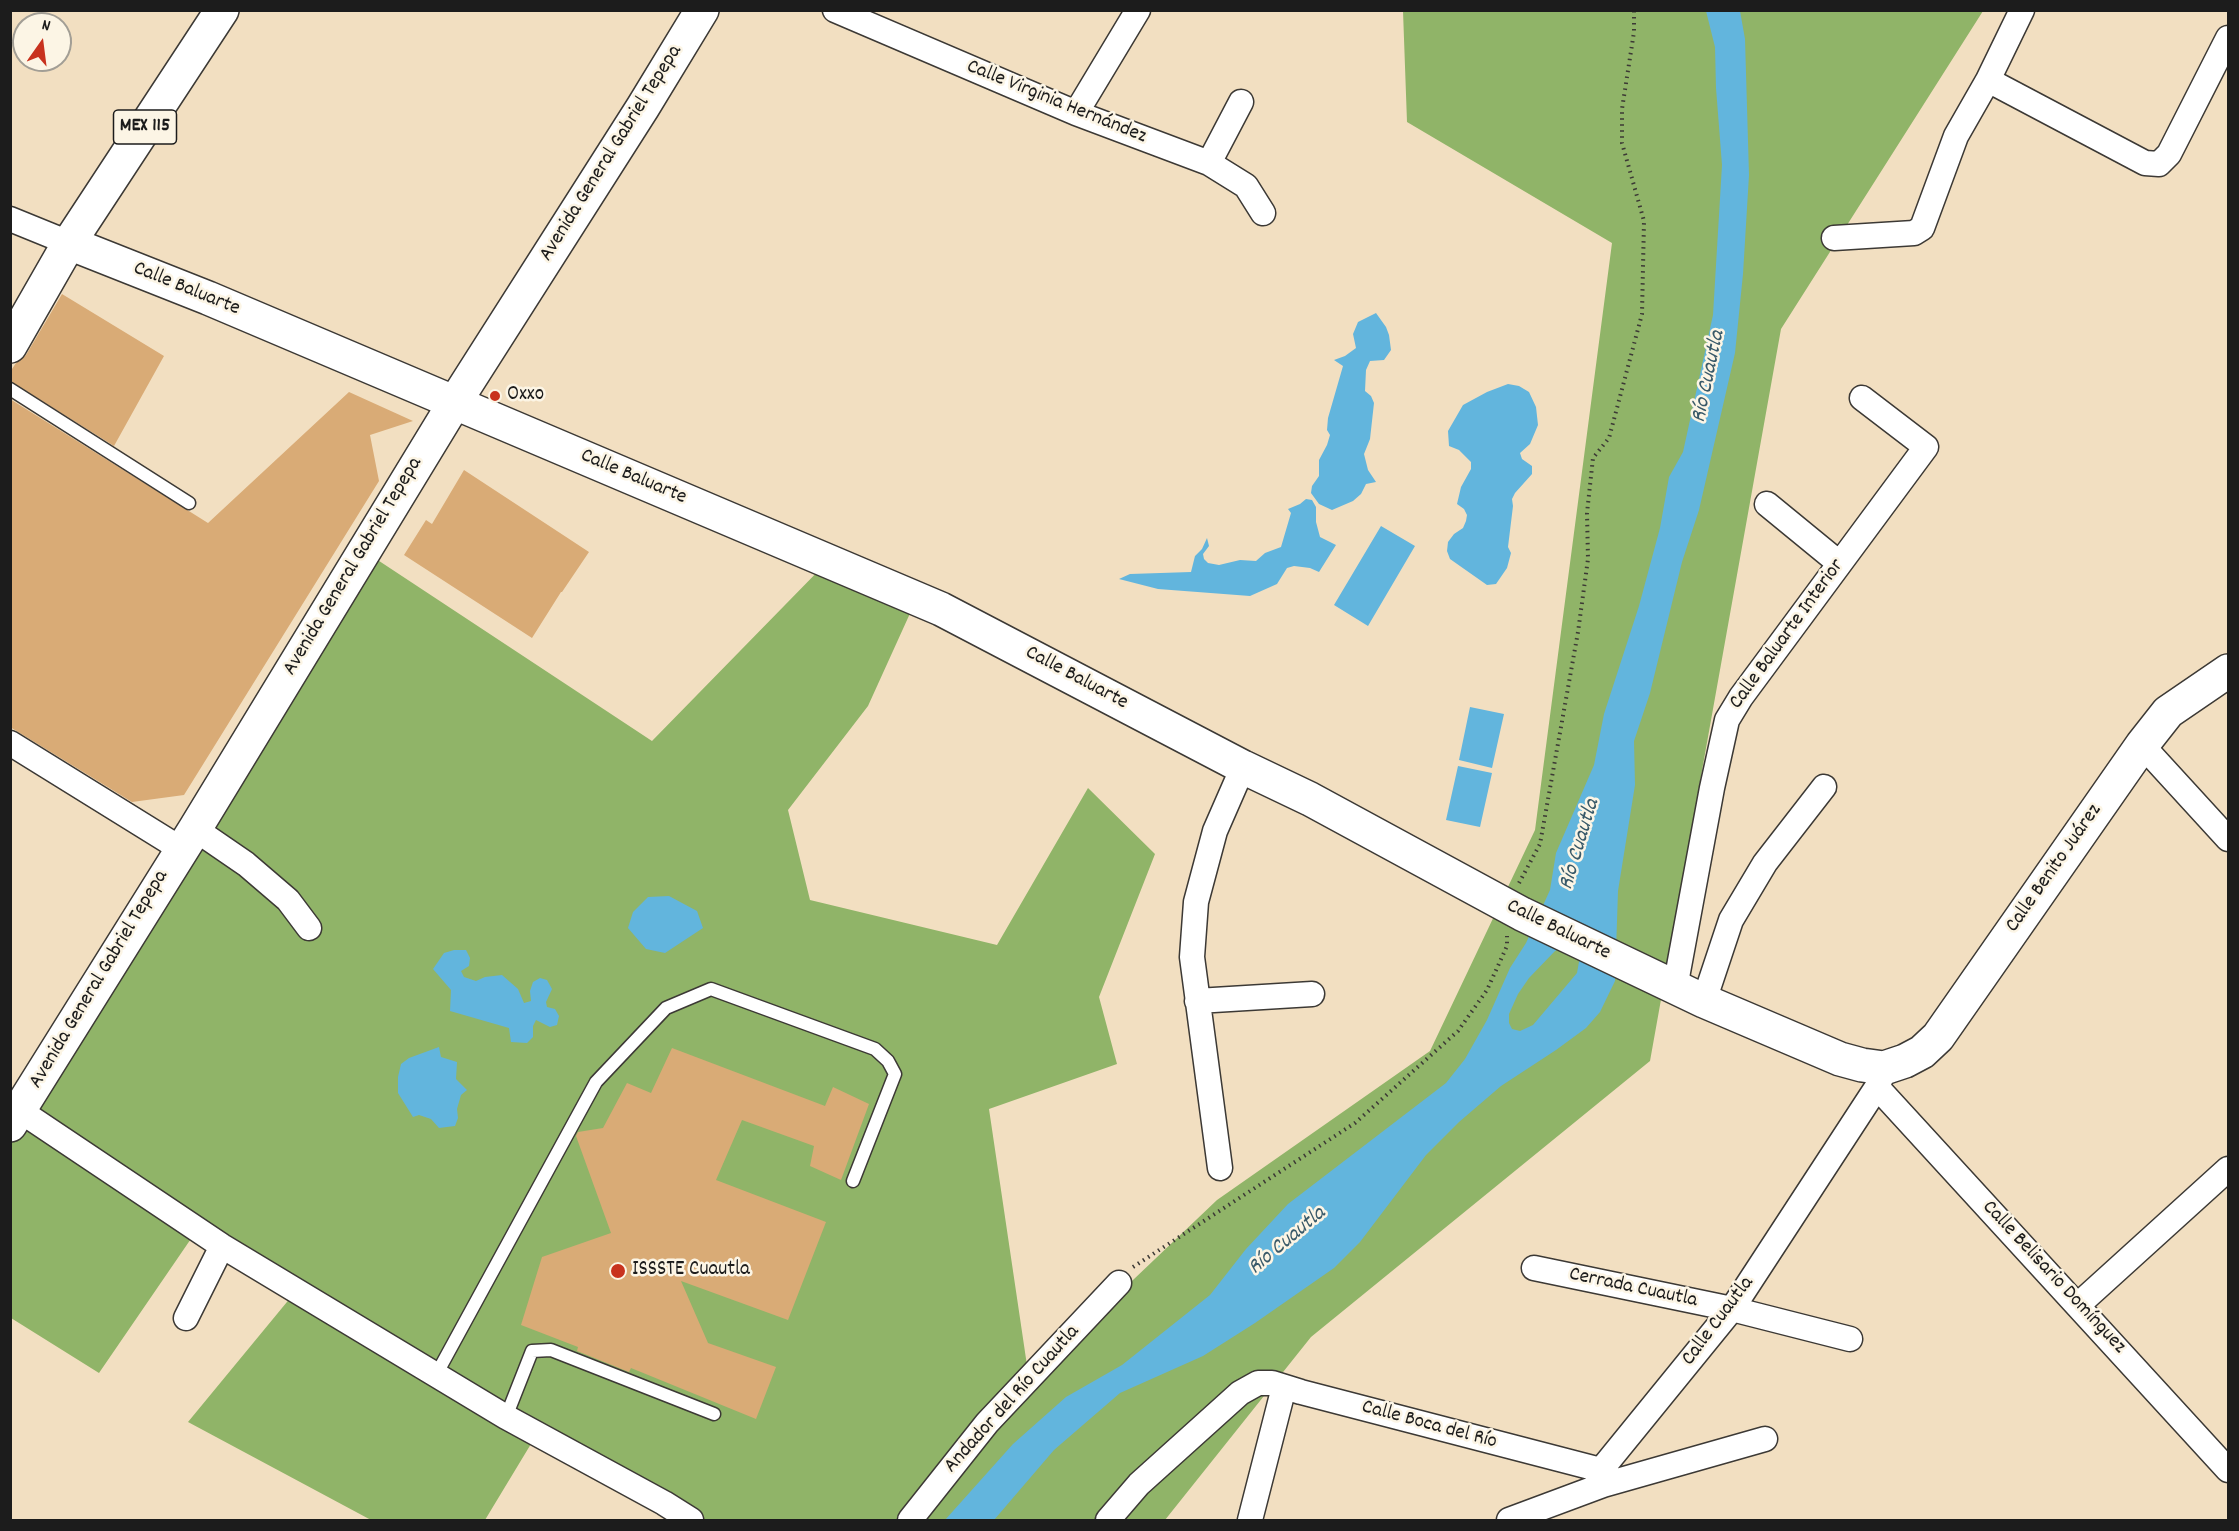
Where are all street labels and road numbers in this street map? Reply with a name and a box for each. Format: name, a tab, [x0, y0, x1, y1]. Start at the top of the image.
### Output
street label: Avenida General Gabriel Tepepa	[535, 41, 689, 267]
street label: Calle Virginia Hernández	[962, 55, 1150, 151]
road number: MEX 115	[114, 110, 176, 144]
street label: Calle Baluarte	[129, 257, 243, 323]
street label: Calle Baluarte	[576, 444, 690, 512]
street label: Avenida General Gabriel Tepepa	[279, 453, 429, 681]
street label: Calle Baluarte Interior	[1725, 555, 1851, 715]
street label: Calle Baluarte	[1020, 641, 1132, 717]
street label: Calle Benito Juárez	[2001, 800, 2109, 938]
street label: Avenida General Gabriel Tepepa	[25, 866, 175, 1094]
street label: Calle Baluarte	[1502, 895, 1614, 967]
street label: Calle Belisario Domínguez	[1975, 1196, 2131, 1360]
street label: Cerrada Cuautla	[1567, 1263, 1699, 1315]
street label: Calle Cuautla	[1677, 1272, 1761, 1372]
street label: Andador del Río Cuautla	[940, 1321, 1086, 1479]
street label: Calle Boca del Río	[1359, 1396, 1499, 1456]

